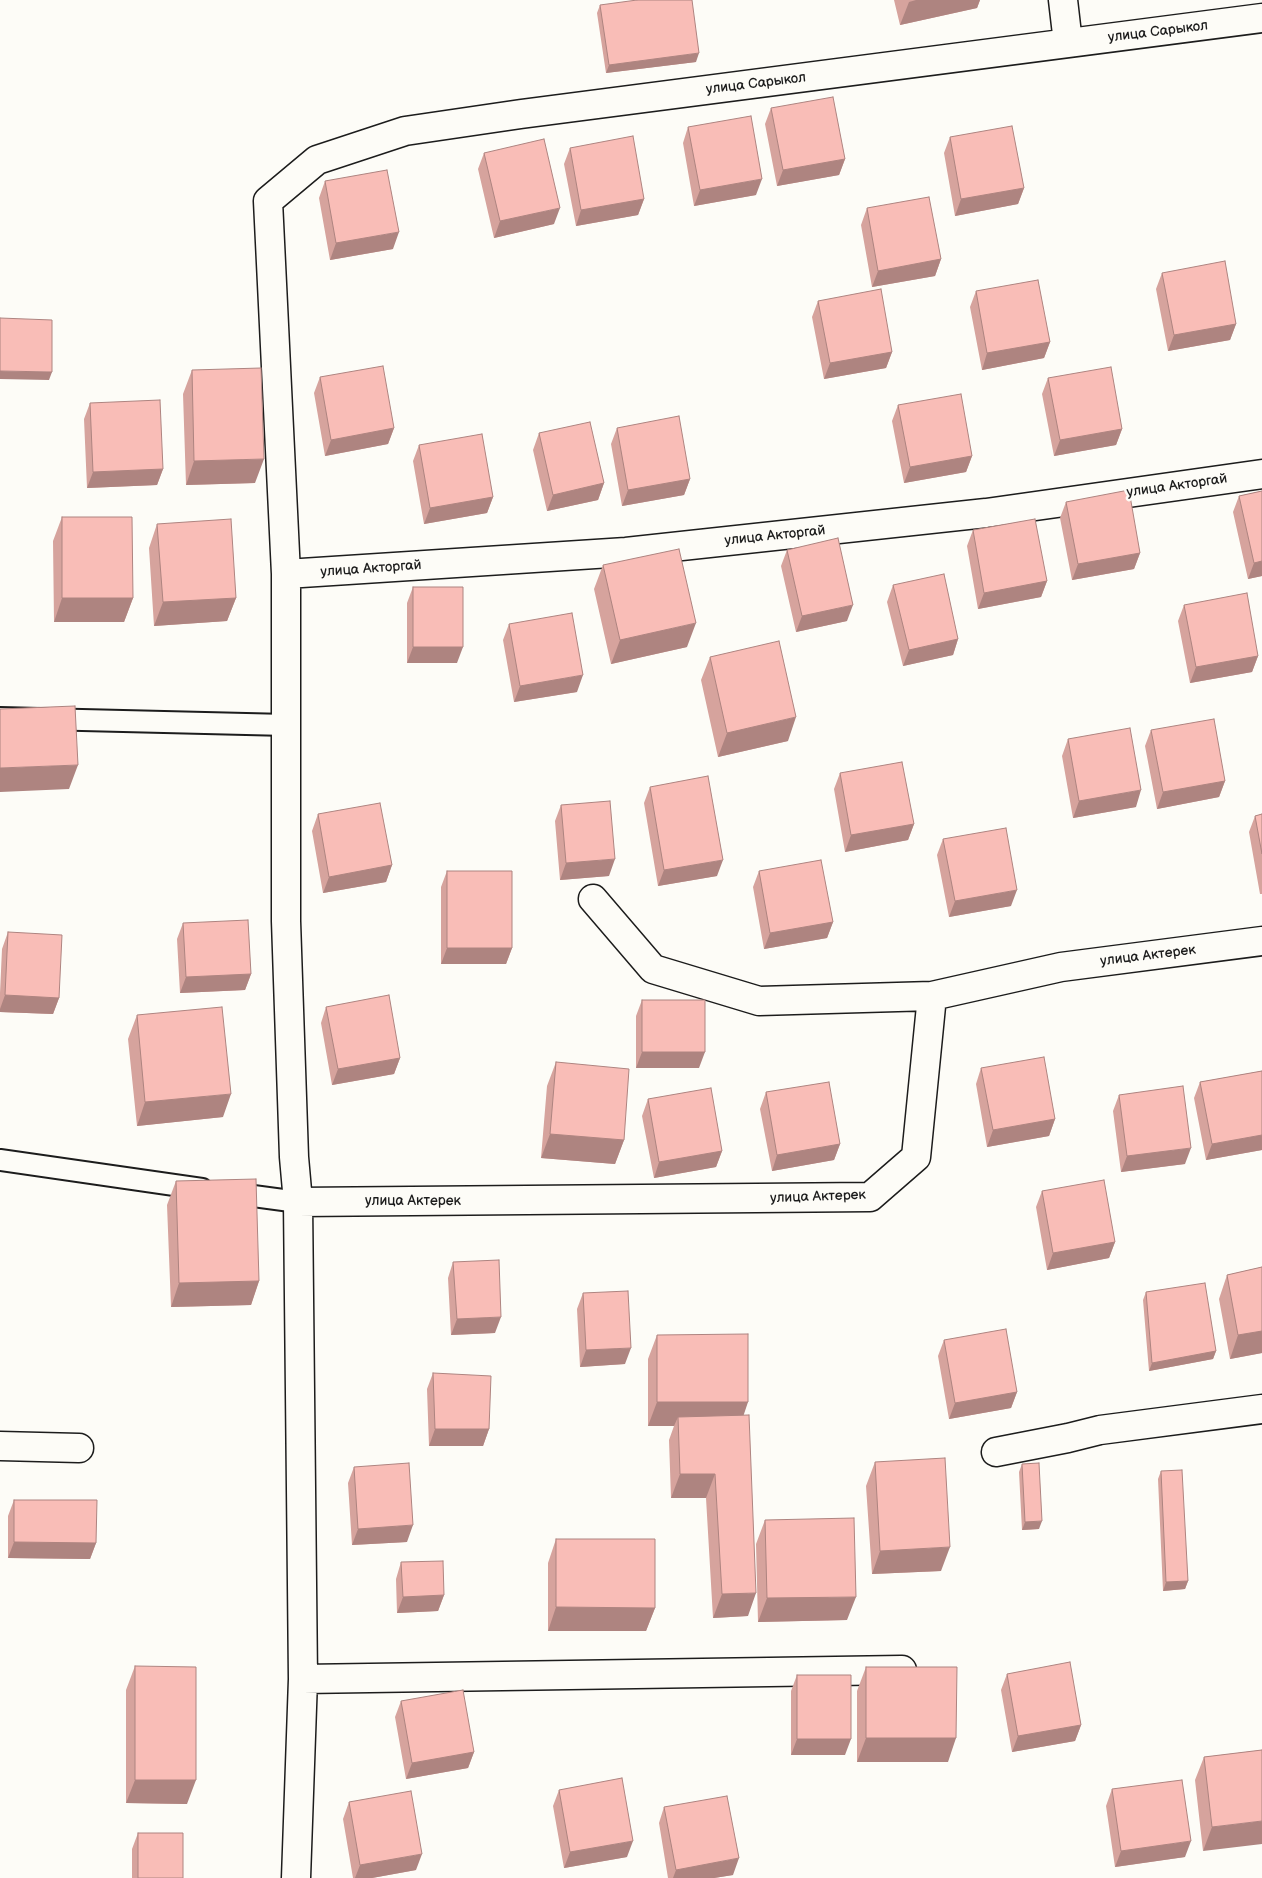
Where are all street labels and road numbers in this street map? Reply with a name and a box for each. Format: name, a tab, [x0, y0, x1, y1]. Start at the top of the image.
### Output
street label: улица Сарыкол	[1107, 18, 1209, 46]
street label: улица Сарыкол	[705, 70, 807, 98]
street label: улица Акторгай	[1126, 471, 1228, 501]
street label: улица Акторгай	[724, 522, 826, 550]
street label: улица Акторгай	[320, 557, 422, 581]
street label: улица Актерек	[1099, 942, 1197, 970]
street label: улица Актерек	[770, 1187, 866, 1207]
street label: улица Актерек	[365, 1193, 461, 1209]

